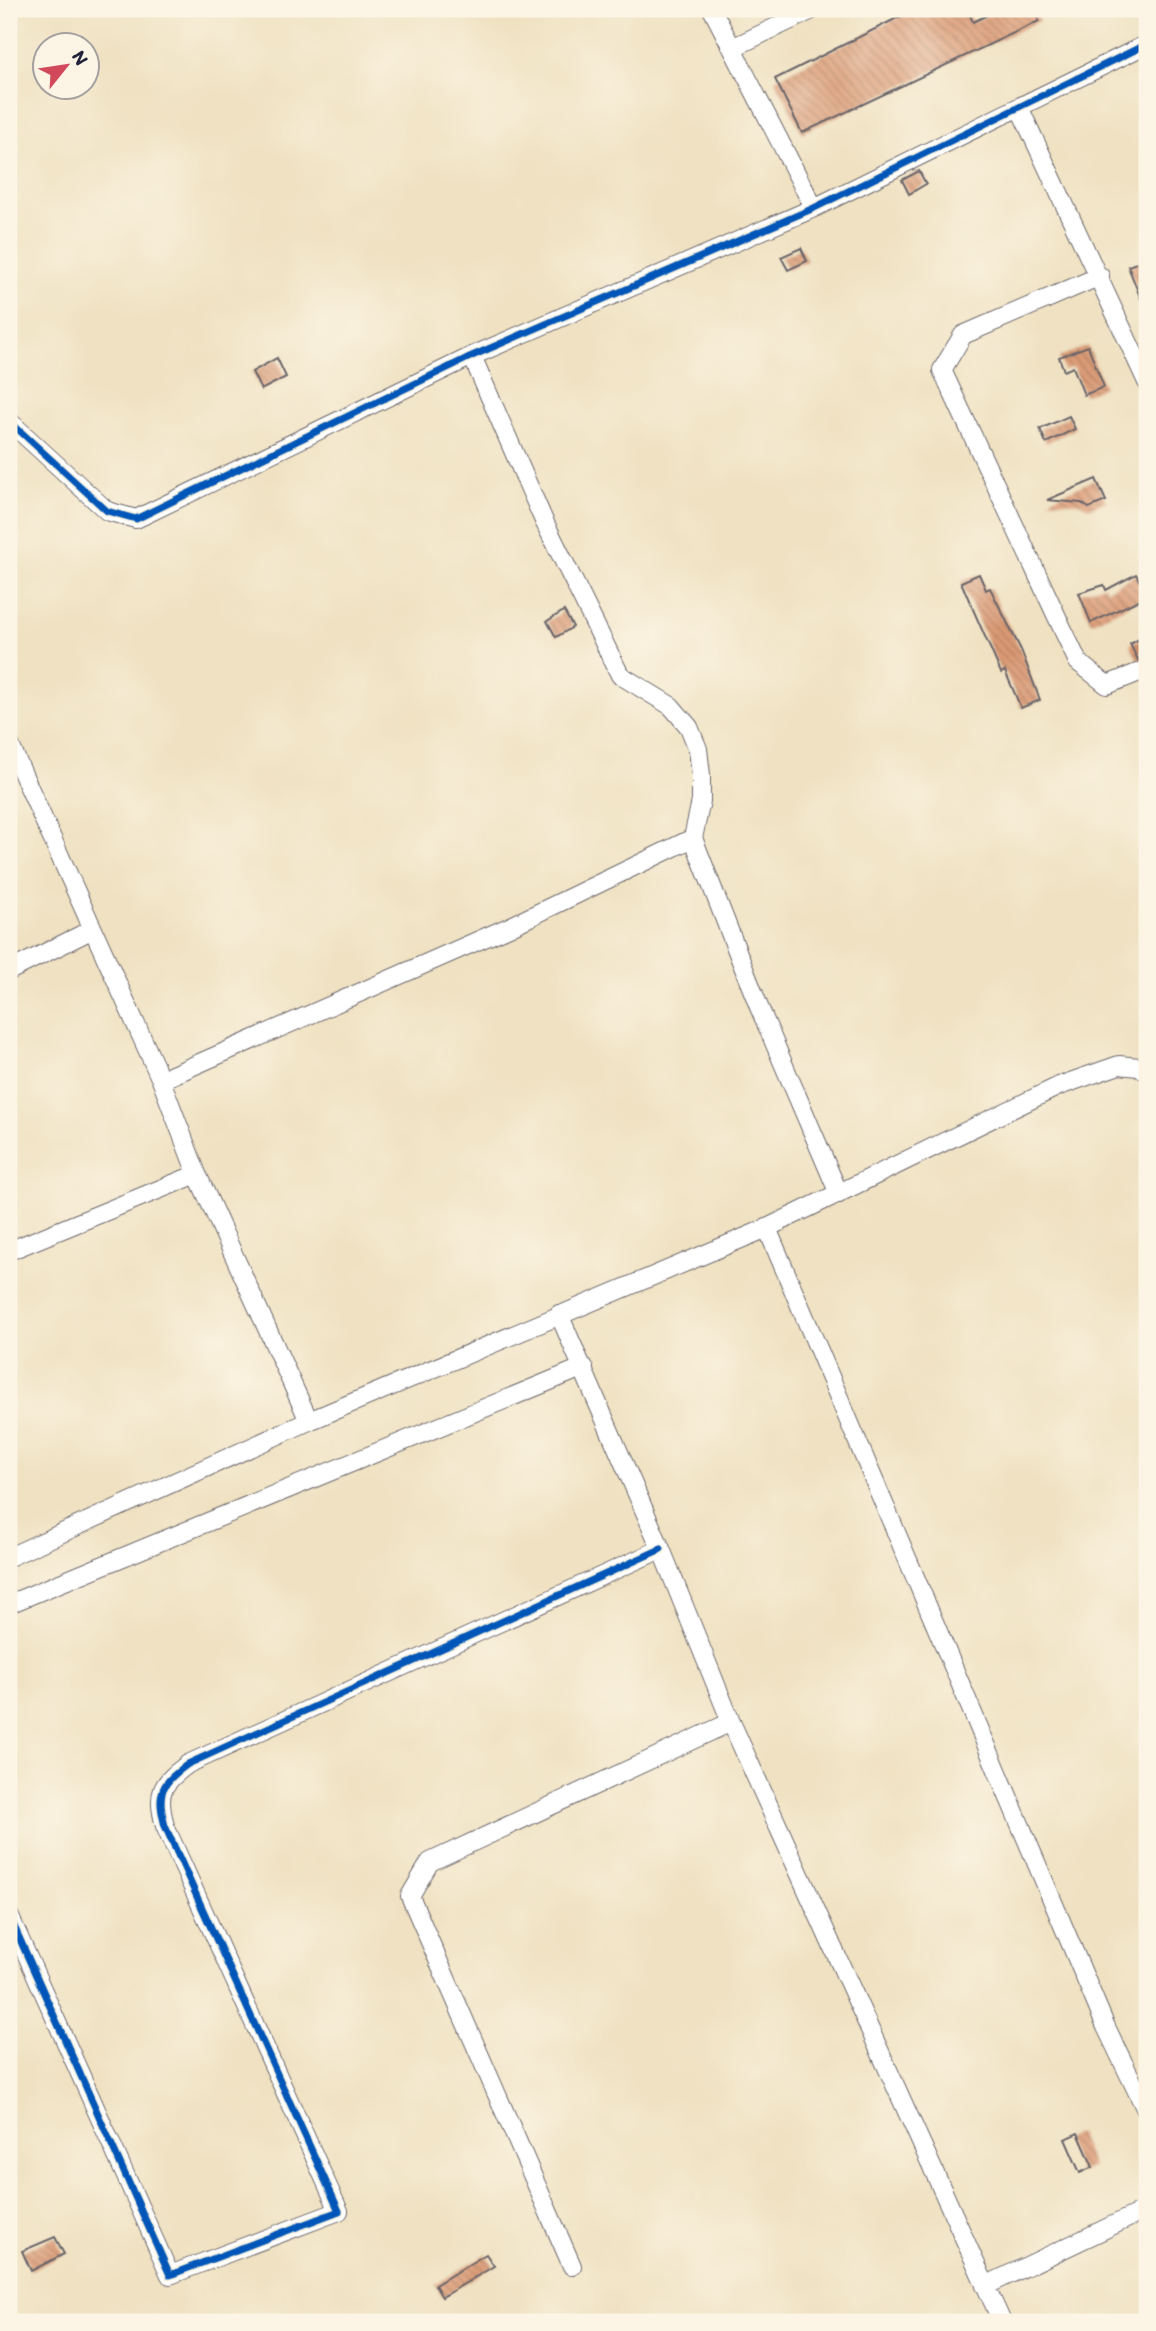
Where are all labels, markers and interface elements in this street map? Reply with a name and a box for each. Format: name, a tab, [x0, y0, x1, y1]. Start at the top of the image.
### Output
north arrow	[32, 32, 102, 102]
text: N	[67, 46, 93, 69]

